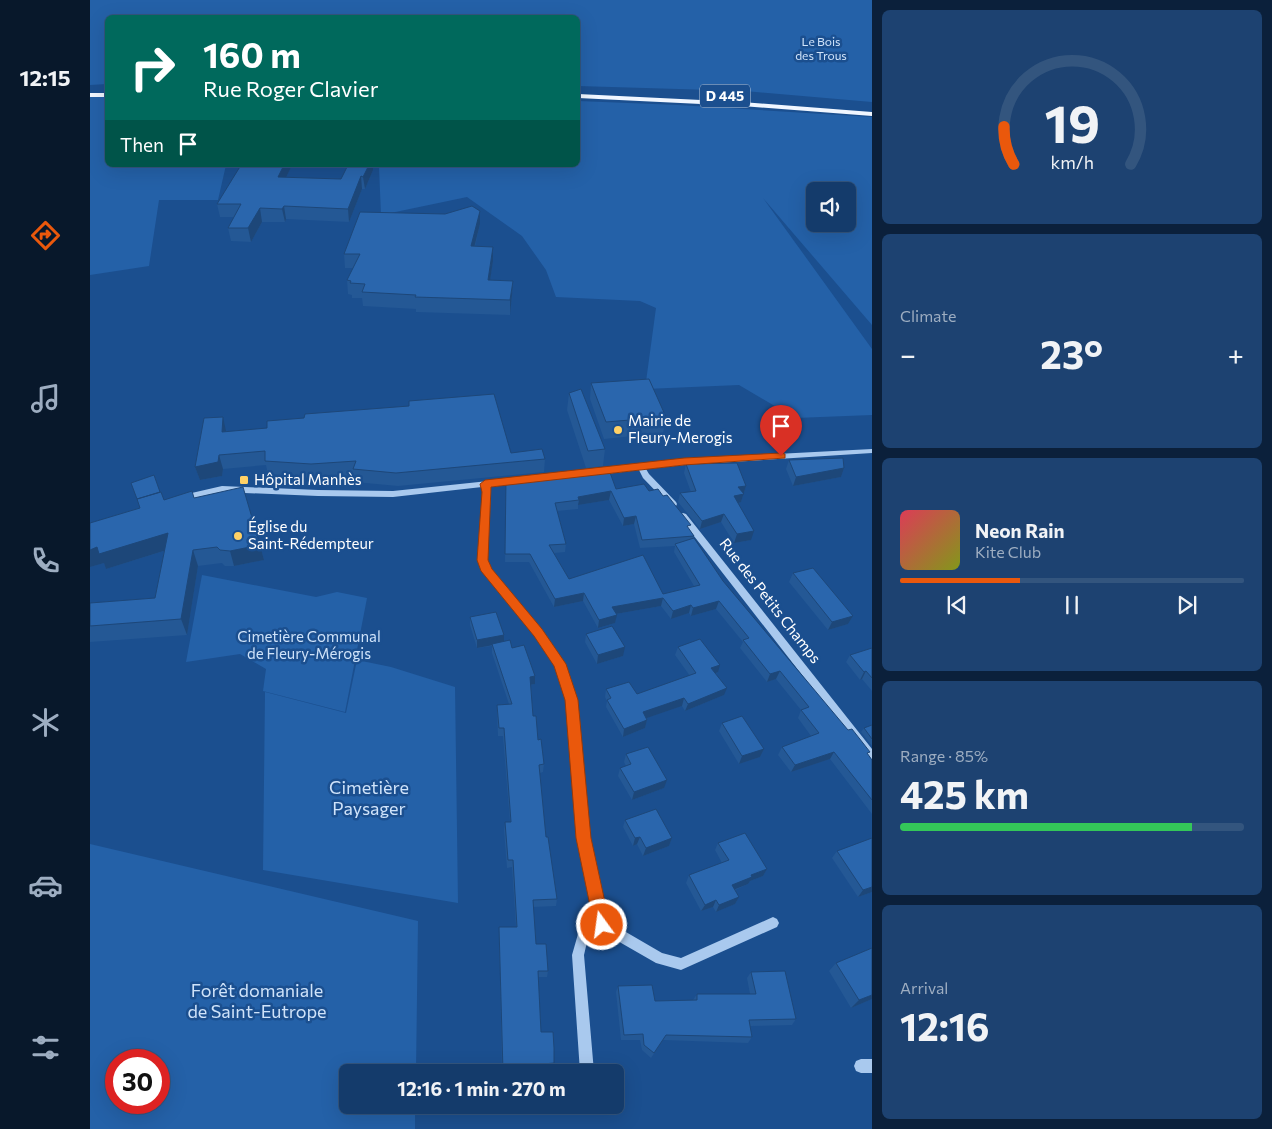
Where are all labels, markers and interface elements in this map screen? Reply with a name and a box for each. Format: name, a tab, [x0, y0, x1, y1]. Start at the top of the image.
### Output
text: 160 m	[203, 32, 301, 75]
park label: Le Bois des Trous	[795, 34, 847, 62]
icon: right	[120, 35, 185, 100]
text: 12:15	[19, 64, 71, 91]
text: Rue Roger Clavier	[203, 75, 378, 102]
road number: D 445	[700, 84, 750, 108]
text: 19	[1044, 90, 1100, 154]
icon: arrive	[174, 130, 202, 158]
text: Then	[120, 133, 164, 156]
text: km/h	[1050, 151, 1094, 173]
map controls	[806, 182, 856, 232]
button: sound	[806, 182, 856, 232]
icon: directions	[28, 218, 63, 253]
text: Climate	[900, 306, 956, 325]
text: 23°	[1040, 330, 1103, 377]
text: −	[900, 337, 916, 371]
text: +	[1228, 337, 1244, 371]
icon: music	[28, 381, 63, 416]
pin	[760, 405, 802, 456]
place label: Mairie de Fleury-Merogis	[628, 411, 733, 446]
icon: arrive	[767, 412, 795, 440]
marker: Mairie de Fleury-Merogis	[612, 424, 624, 436]
place label: Hôpital Manhès	[254, 470, 362, 488]
marker: Hôpital Manhès	[238, 474, 250, 486]
place label: Église du Saint-Rédempteur	[248, 516, 374, 552]
text: Neon Rain	[975, 519, 1065, 542]
marker: Église du Saint-Rédempteur	[232, 530, 244, 542]
street label: Rue des Petits Champs	[716, 534, 825, 667]
text: Kite Club	[975, 542, 1041, 561]
icon: phone	[28, 543, 63, 578]
icon: previous	[943, 591, 971, 619]
icon: pause	[1058, 591, 1086, 619]
icon: next	[1173, 591, 1201, 619]
park label: Cimetière Communal de Fleury-Mérogis	[237, 627, 381, 662]
icon: climate	[28, 705, 63, 740]
text: Range · 85%	[900, 746, 988, 765]
text: 425 km	[900, 770, 1029, 817]
park label: Cimetière Paysager	[329, 776, 409, 819]
icon: car	[28, 868, 63, 903]
position arrow	[575, 898, 627, 950]
text: Arrival	[900, 978, 948, 997]
park label: Forêt domaniale de Saint-Eutrope	[187, 979, 327, 1022]
text: 12:16	[900, 1002, 990, 1049]
icon: filters	[28, 1030, 63, 1065]
speed limit sign: 30	[105, 1049, 170, 1114]
text: 12:16 · 1 min · 270 m	[397, 1077, 566, 1100]

